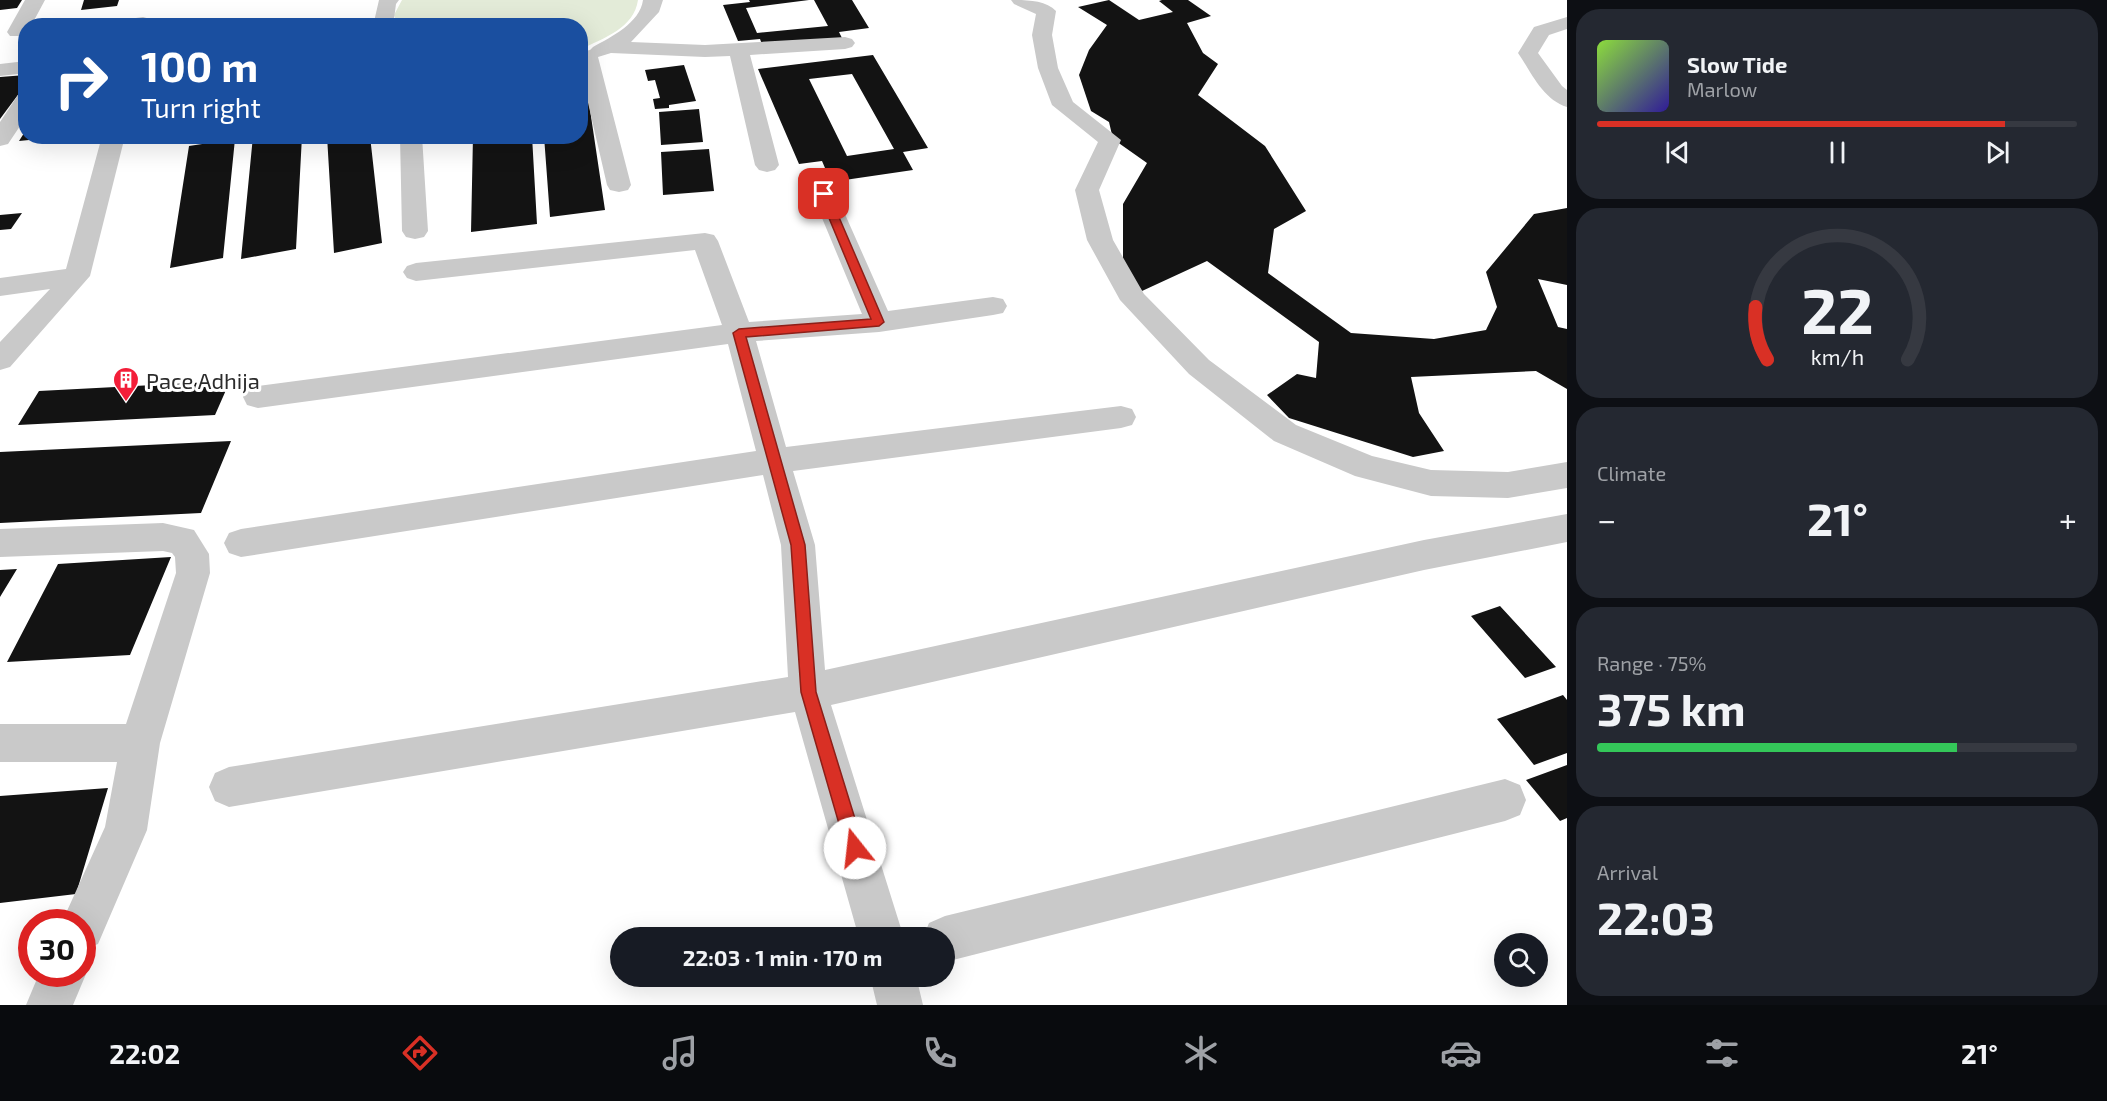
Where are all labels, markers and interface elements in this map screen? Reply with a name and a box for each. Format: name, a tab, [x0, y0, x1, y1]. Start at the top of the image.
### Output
text: 100 m	[141, 40, 258, 90]
icon: right	[42, 42, 120, 120]
text: Slow Tide	[1687, 51, 1787, 77]
text: Marlow	[1687, 77, 1757, 101]
text: Turn right	[141, 91, 261, 123]
icon: previous	[1661, 136, 1694, 169]
icon: pause	[1821, 136, 1854, 169]
icon: next	[1981, 136, 2014, 169]
pin	[798, 168, 849, 219]
icon: arrive	[807, 177, 840, 210]
text: 22	[1801, 272, 1873, 347]
text: km/h	[1810, 345, 1864, 370]
building icon: Pace Adhija	[111, 365, 141, 403]
place label: Pace Adhija	[146, 367, 260, 394]
text: Climate	[1597, 461, 1666, 485]
text: 21°	[1807, 491, 1868, 545]
text: −	[1597, 499, 1616, 539]
text: +	[2059, 499, 2077, 539]
text: Range · 75%	[1597, 651, 1706, 675]
text: 375 km	[1597, 681, 1746, 735]
position arrow	[823, 816, 887, 880]
text: Arrival	[1597, 860, 1658, 884]
text: 22:03	[1597, 890, 1715, 944]
speed limit sign: 30	[18, 909, 96, 987]
map controls	[1494, 933, 1548, 987]
button: search	[1494, 933, 1548, 987]
text: 22:03 · 1 min · 170 m	[683, 944, 882, 970]
icon: directions	[399, 1032, 441, 1074]
icon: music	[659, 1032, 701, 1074]
icon: phone	[919, 1032, 961, 1074]
icon: climate	[1180, 1032, 1222, 1074]
icon: car	[1440, 1032, 1482, 1074]
icon: filters	[1701, 1032, 1743, 1074]
text: 22:02	[109, 1037, 180, 1069]
text: 21°	[1961, 1037, 1998, 1069]

